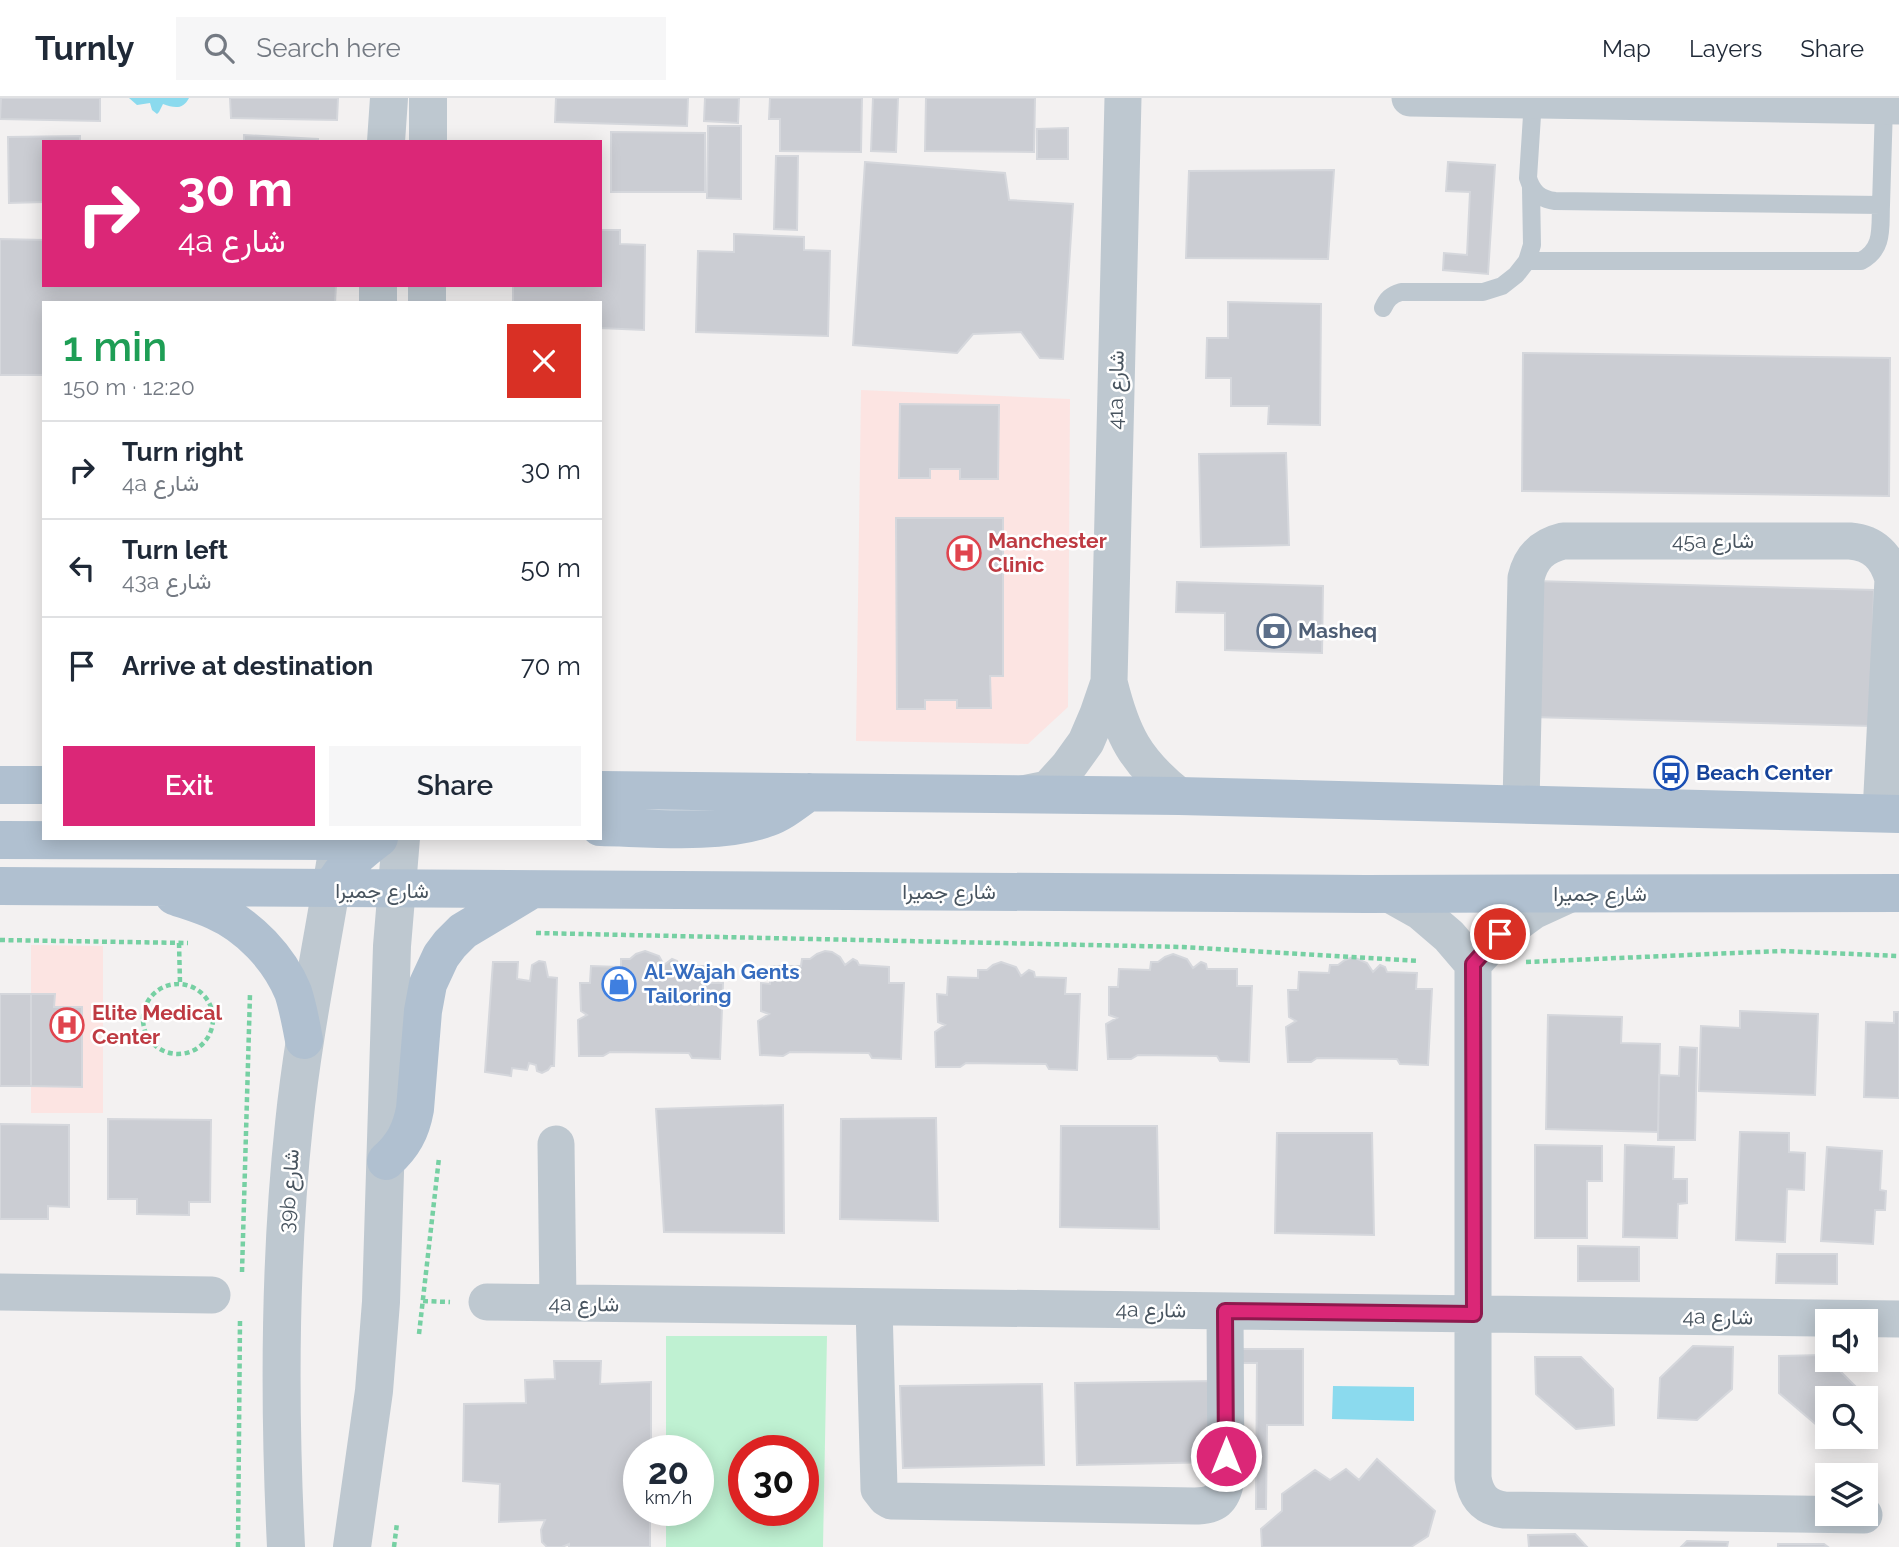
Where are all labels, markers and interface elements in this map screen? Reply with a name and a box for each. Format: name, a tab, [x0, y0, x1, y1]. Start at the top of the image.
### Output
search box	[176, 17, 666, 80]
text: Turnly	[35, 29, 134, 68]
icon: search	[200, 29, 238, 67]
text: Search here	[256, 33, 401, 63]
text: Map	[1602, 34, 1651, 63]
text: Layers	[1689, 34, 1762, 63]
text: Share	[1800, 34, 1864, 63]
text: 30 m	[178, 160, 293, 217]
icon: right	[63, 168, 154, 259]
text: 4a شارع	[178, 222, 285, 259]
text: 1 min	[63, 322, 167, 371]
button: close	[507, 324, 581, 398]
street label: 41a شارع	[1102, 350, 1131, 430]
text: 150 m · 12:20	[63, 373, 195, 400]
text: Turn right	[122, 437, 243, 467]
icon: right	[63, 451, 101, 489]
text: 30 m	[521, 455, 581, 485]
text: 4a شارع	[122, 469, 199, 496]
place label: Manchester Clinic	[988, 528, 1107, 577]
street label: 45a شارع	[1672, 528, 1754, 555]
hospital icon: Manchester Clinic	[945, 534, 983, 572]
text: Turn left	[122, 535, 228, 565]
icon: left	[63, 549, 101, 587]
text: 50 m	[520, 553, 581, 583]
text: 43a شارع	[122, 567, 212, 594]
bank icon: Masheq	[1255, 612, 1293, 650]
place label: Masheq	[1298, 618, 1377, 643]
icon: arrive	[63, 647, 101, 685]
text: Arrive at destination	[122, 651, 373, 681]
text: 70 m	[521, 651, 581, 681]
button: Exit	[63, 746, 315, 826]
button: Share	[329, 746, 581, 826]
bus stop icon: Beach Center	[1652, 754, 1690, 792]
place label: Beach Center	[1696, 760, 1833, 785]
street label: شارع جميرا	[335, 878, 429, 905]
street label: شارع جميرا	[902, 879, 996, 906]
street label: شارع جميرا	[1553, 881, 1647, 908]
pin	[1470, 904, 1530, 964]
icon: arrive	[1481, 915, 1519, 953]
place label: Al-Wajah Gents Tailoring	[644, 959, 800, 1008]
shop icon: Al-Wajah Gents Tailoring	[600, 965, 638, 1003]
place label: Elite Medical Center	[92, 1000, 223, 1049]
hospital icon: Elite Medical Center	[48, 1006, 86, 1044]
street label: 39b شارع	[273, 1148, 306, 1234]
street label: 4a شارع	[548, 1290, 619, 1319]
street label: 4a شارع	[1115, 1296, 1186, 1325]
street label: 4a شارع	[1682, 1303, 1753, 1332]
map controls	[1815, 1309, 1878, 1526]
button: sound	[1815, 1309, 1878, 1372]
button: search	[1815, 1386, 1878, 1449]
position arrow	[1189, 1419, 1263, 1493]
speed limit sign: 30	[728, 1435, 819, 1526]
text: 20	[648, 1451, 689, 1492]
button: layers	[1815, 1463, 1878, 1526]
text: km/h	[645, 1487, 692, 1508]

